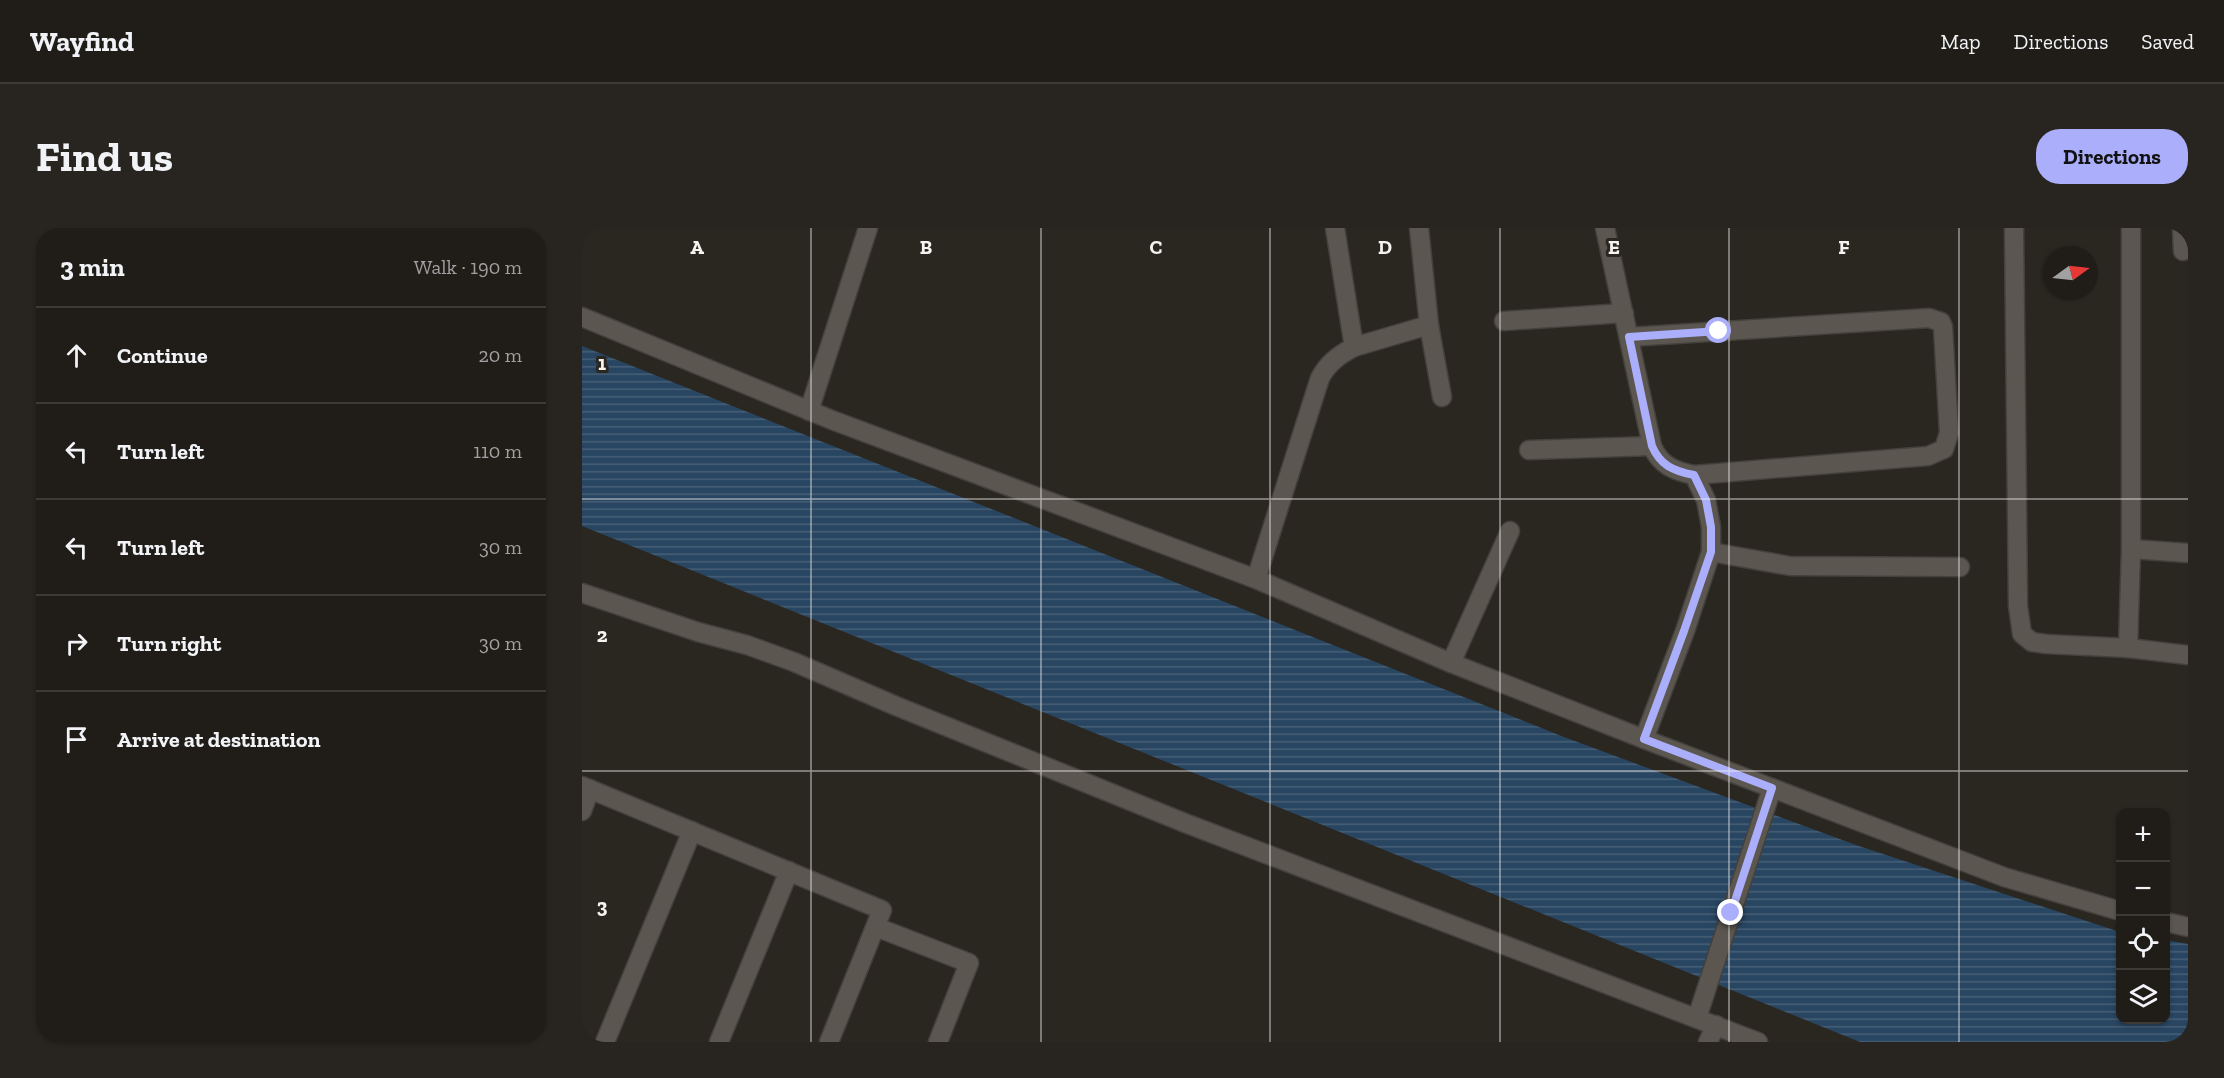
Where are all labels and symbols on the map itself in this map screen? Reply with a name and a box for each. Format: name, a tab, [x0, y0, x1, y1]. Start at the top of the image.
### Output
text: A	[690, 235, 704, 259]
text: B	[920, 235, 932, 259]
text: C	[1150, 235, 1163, 259]
text: D	[1378, 235, 1392, 259]
text: E	[1608, 235, 1620, 259]
text: F	[1838, 235, 1850, 259]
north arrow	[2044, 246, 2098, 300]
route start	[1705, 317, 1731, 343]
text: 1	[598, 351, 606, 375]
text: 2	[597, 623, 608, 647]
text: 3	[597, 894, 608, 918]
route end	[1717, 899, 1743, 925]

